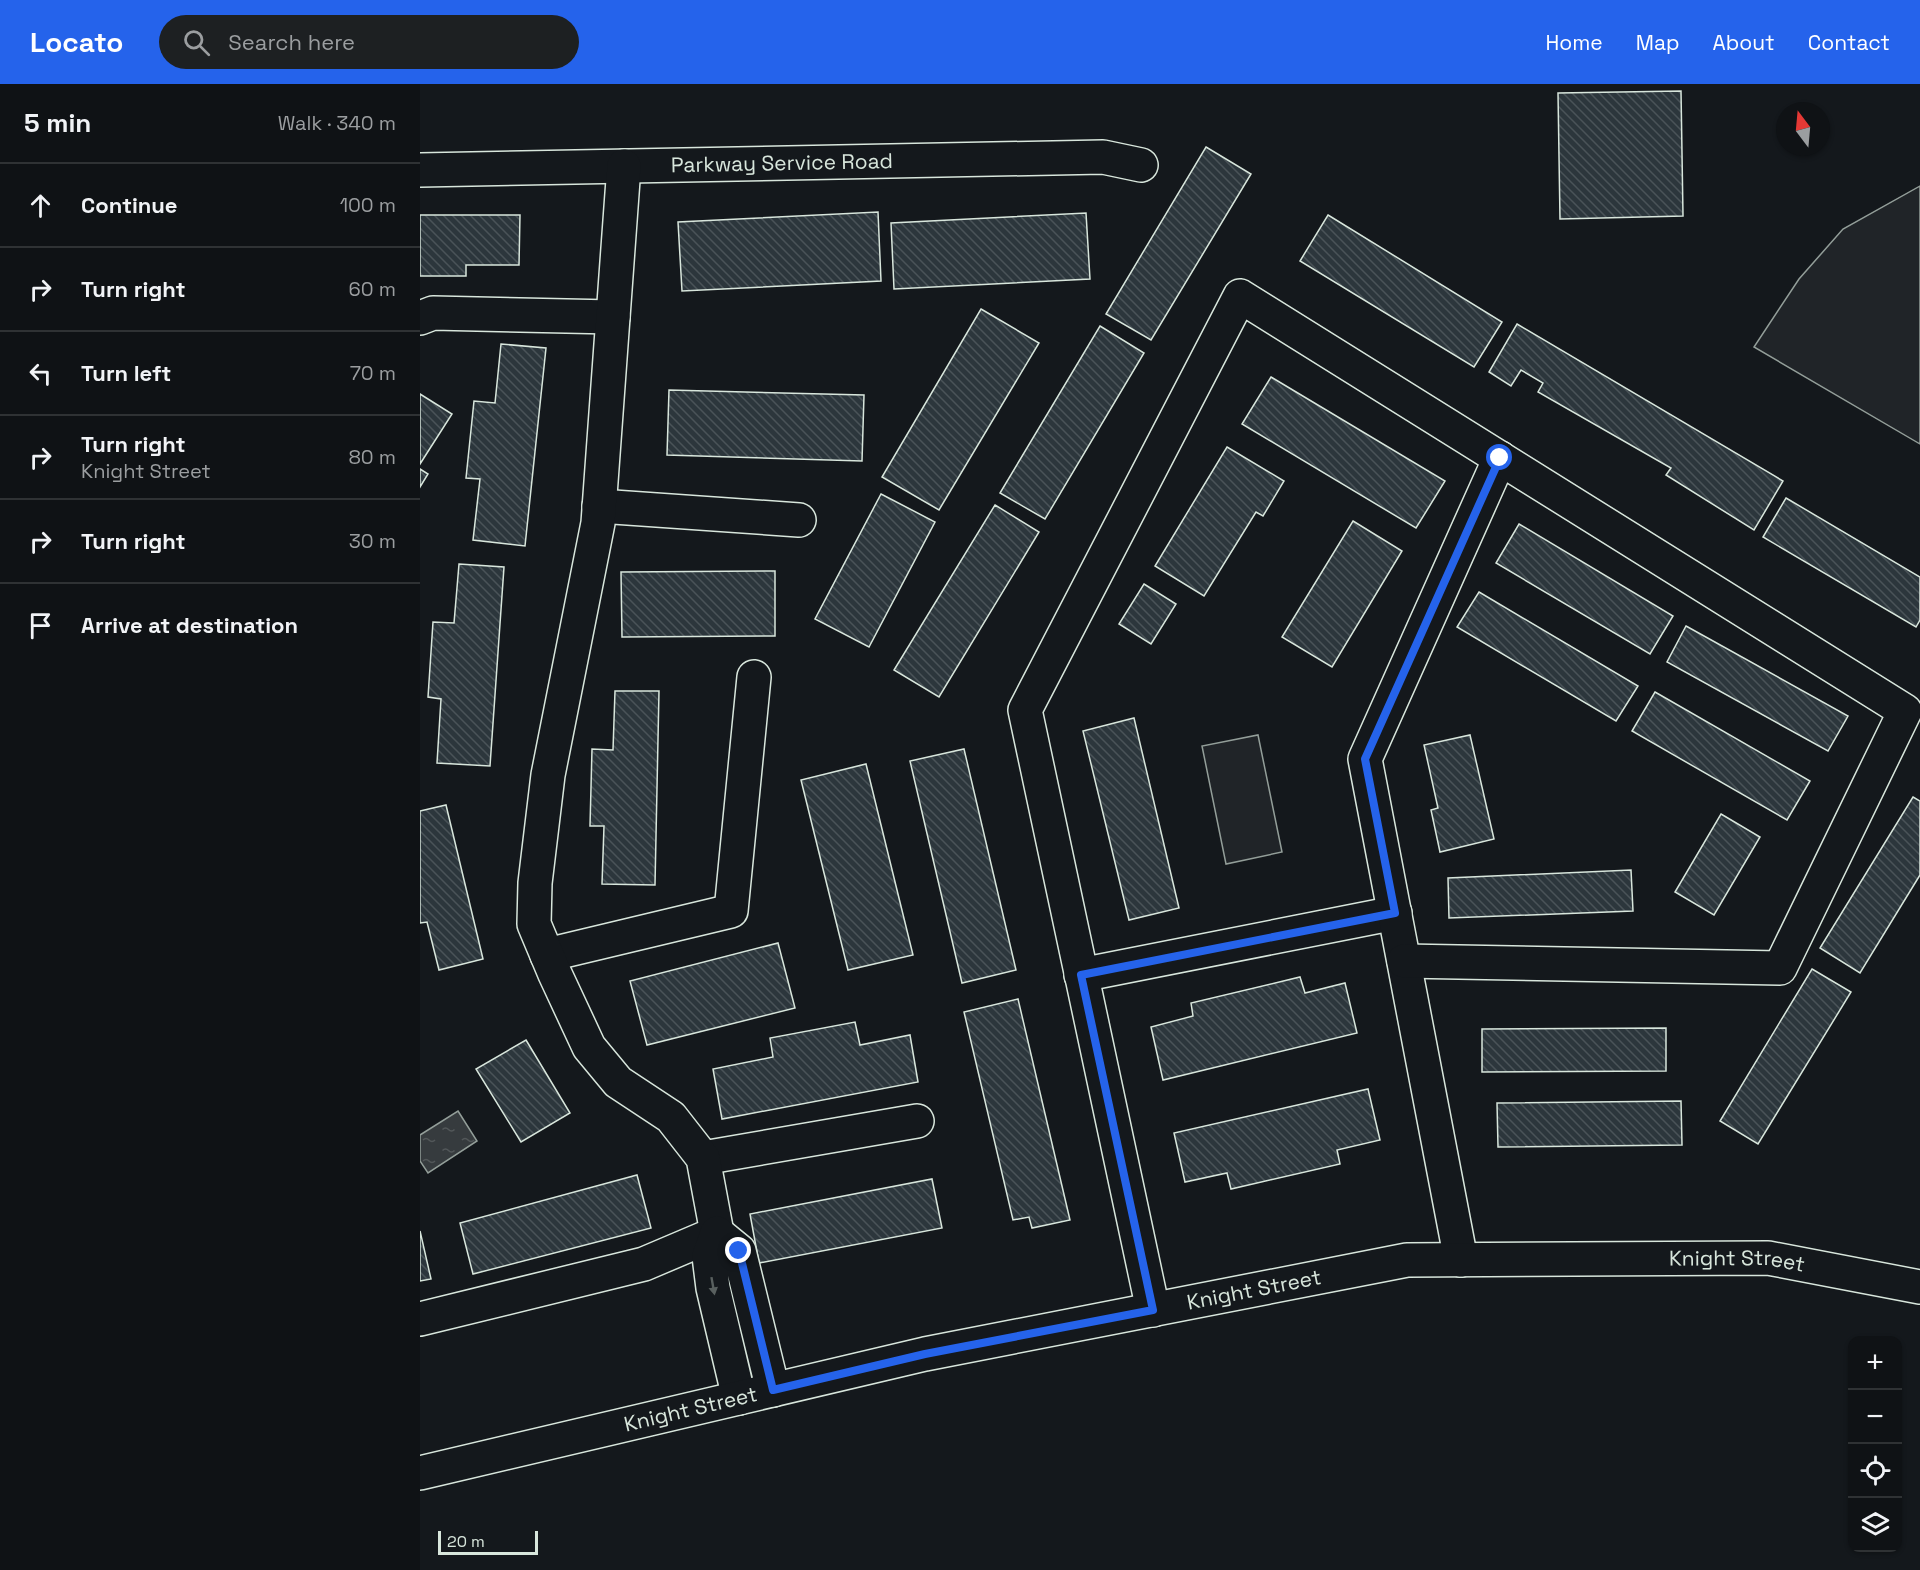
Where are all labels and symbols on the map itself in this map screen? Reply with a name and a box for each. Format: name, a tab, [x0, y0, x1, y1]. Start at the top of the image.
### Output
north arrow	[1776, 102, 1830, 156]
street label: Parkway Service Road	[671, 147, 893, 178]
route start	[1486, 444, 1512, 470]
route end	[725, 1237, 751, 1263]
street label: Knight Street	[1669, 1244, 1807, 1278]
street label: Knight Street	[1184, 1263, 1323, 1316]
one-way arrow	[709, 1277, 718, 1296]
street label: Knight Street	[621, 1380, 760, 1438]
scale bar	[438, 1528, 538, 1556]

